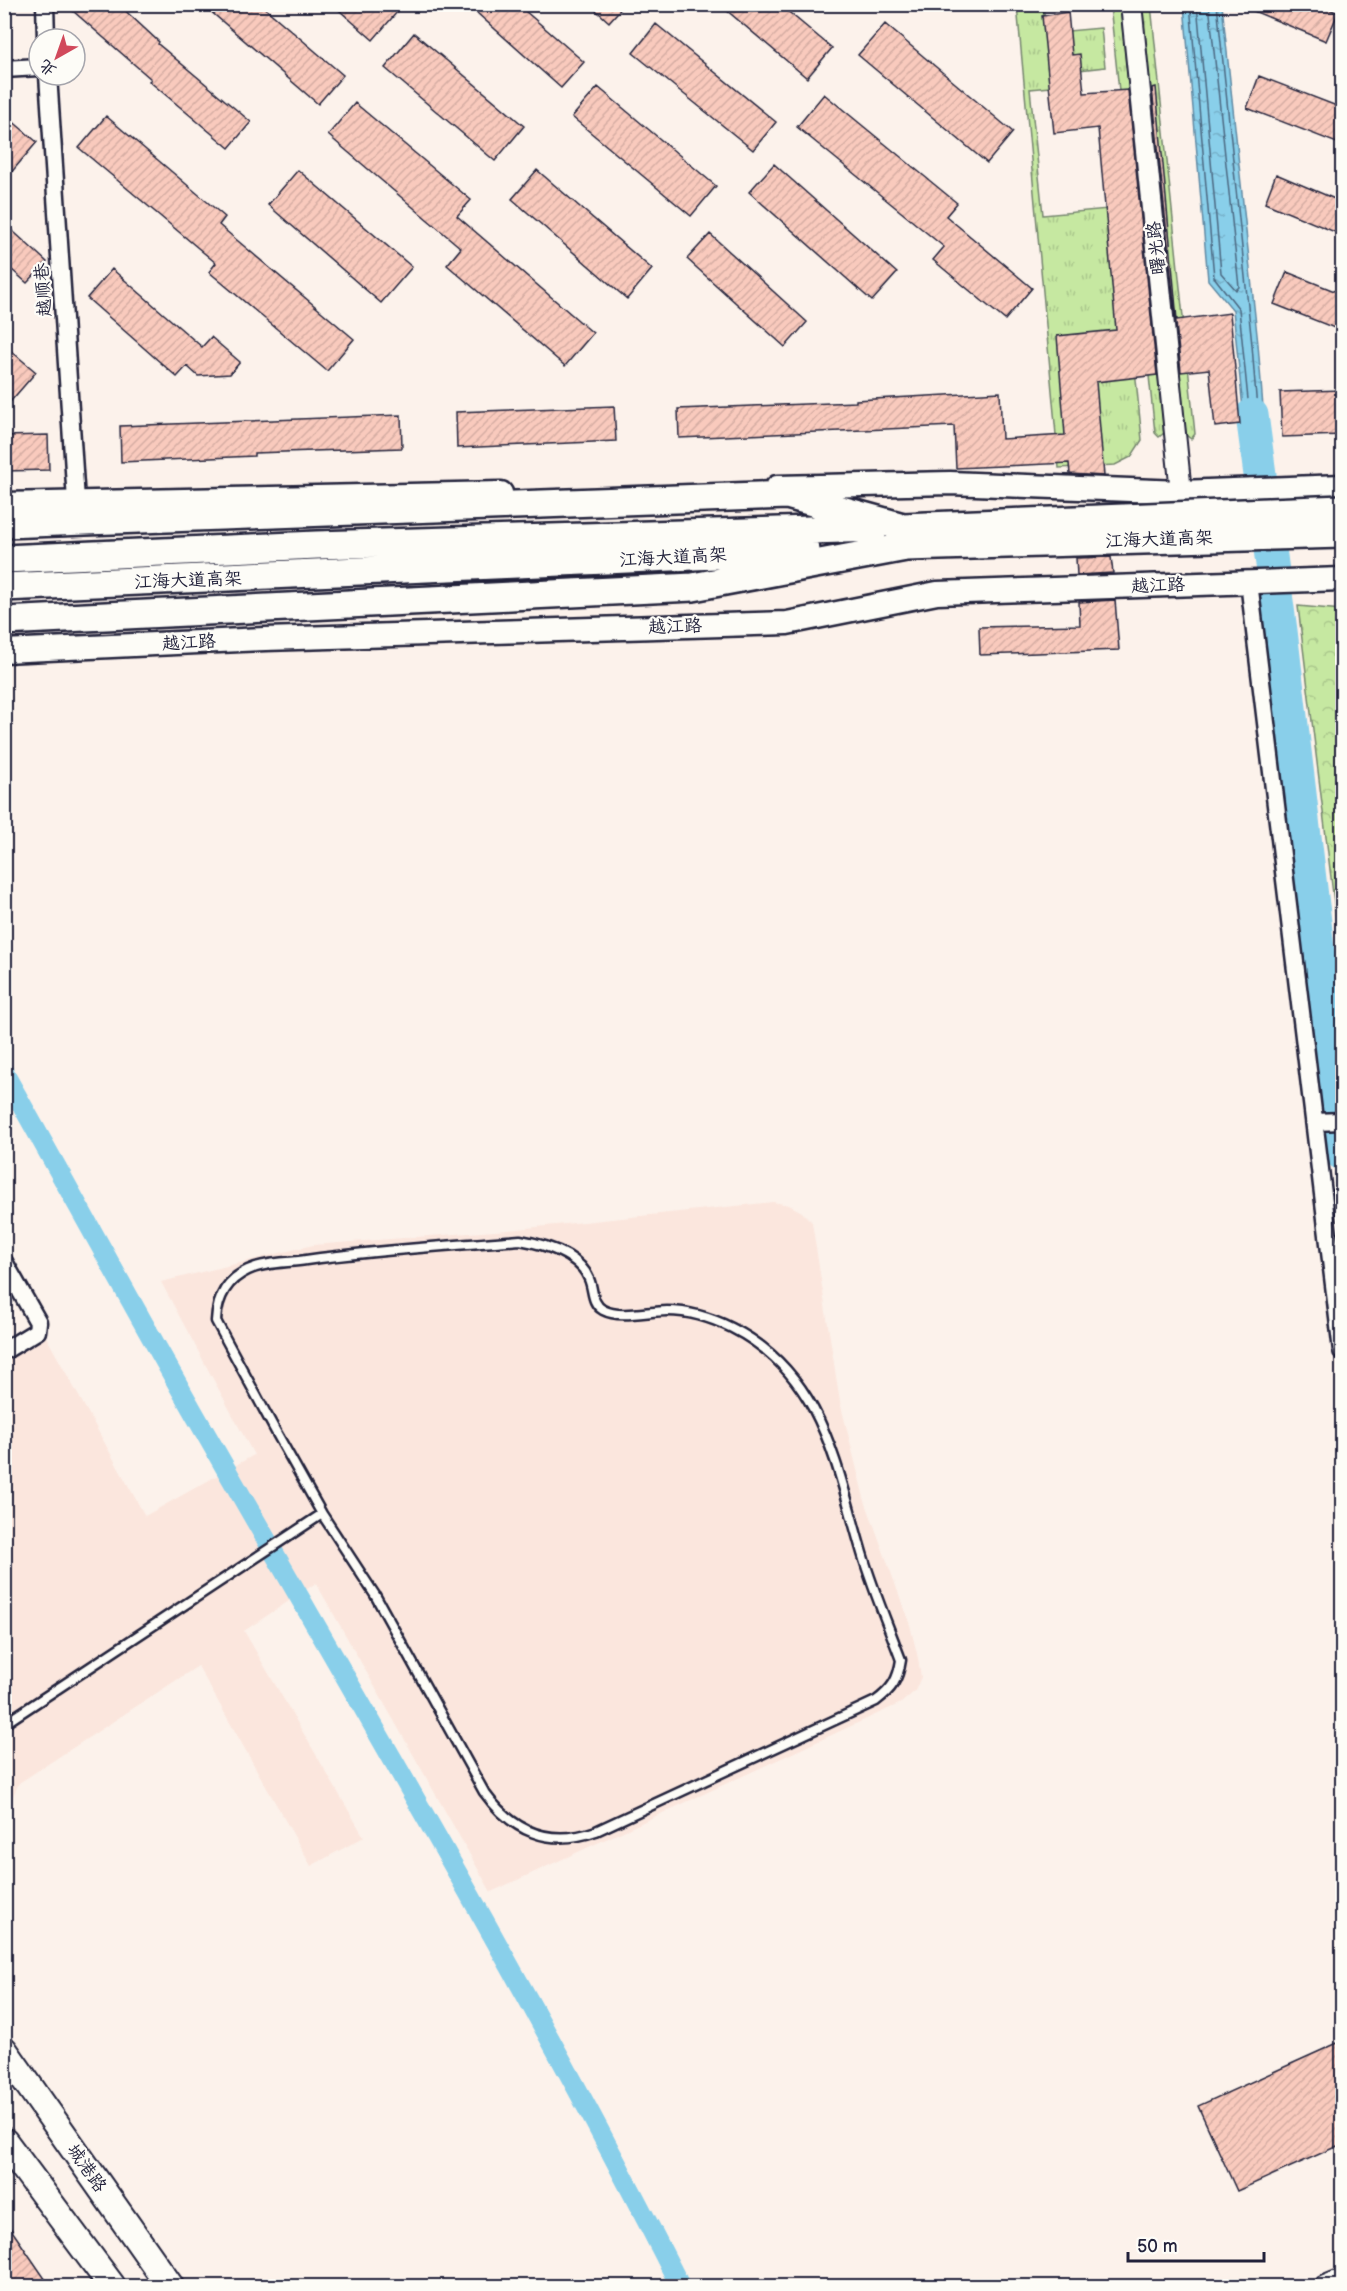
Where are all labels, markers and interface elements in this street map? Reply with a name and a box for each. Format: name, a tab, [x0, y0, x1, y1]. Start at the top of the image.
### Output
north arrow	[27, 27, 87, 87]
text: 北	[36, 55, 61, 80]
street label: 曙光路	[1143, 220, 1170, 276]
street label: 越顺巷	[31, 262, 56, 318]
street label: 江海大道高架	[1105, 527, 1213, 552]
street label: 江海大道高架	[619, 544, 728, 571]
street label: 江海大道高架	[134, 568, 242, 593]
street label: 越江路	[1131, 574, 1185, 597]
street label: 越江路	[648, 615, 702, 638]
street label: 越江路	[162, 631, 217, 654]
street label: 城港路	[63, 2140, 111, 2196]
scale bar	[1128, 2225, 1264, 2263]
text: 50 m	[1137, 2236, 1178, 2257]

